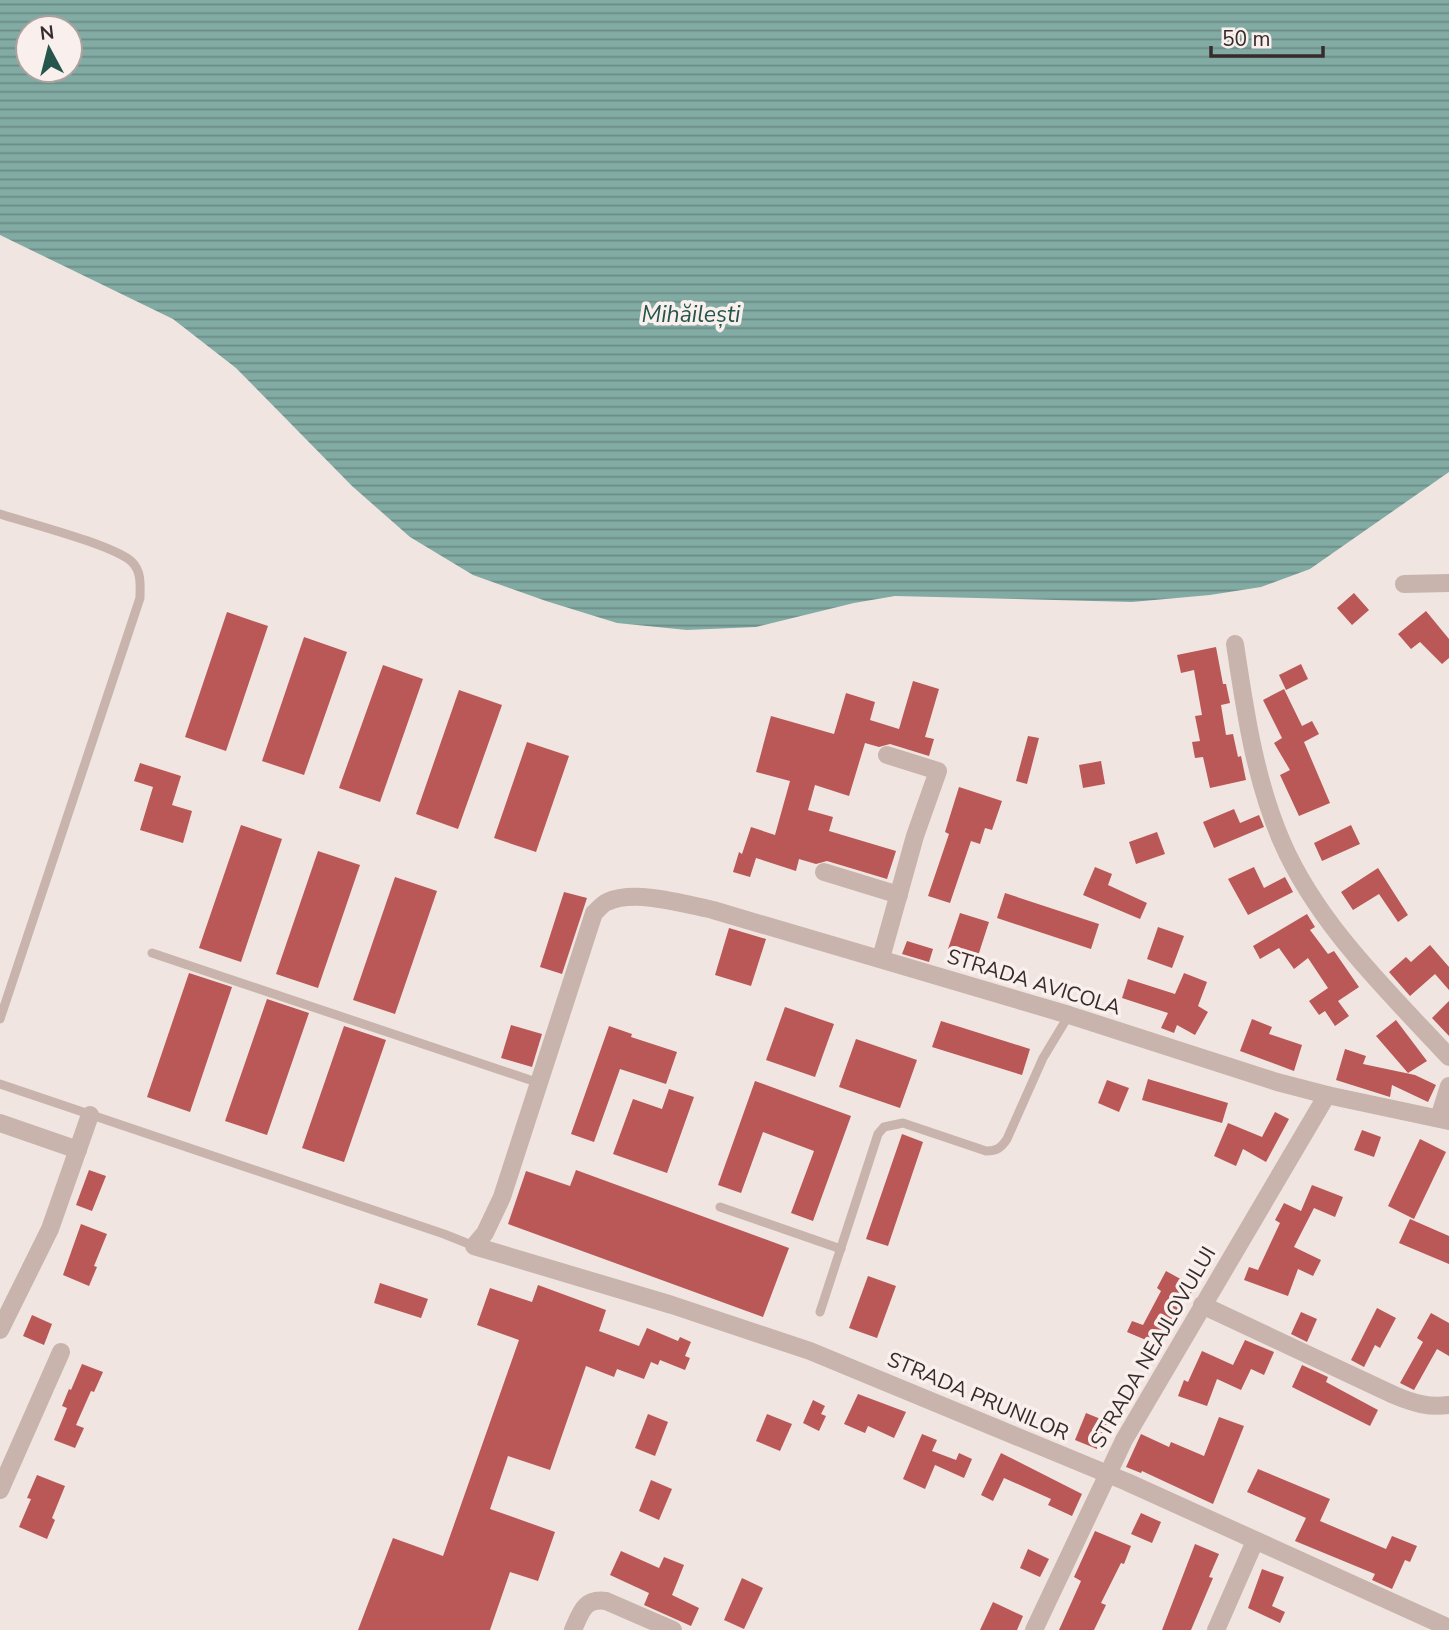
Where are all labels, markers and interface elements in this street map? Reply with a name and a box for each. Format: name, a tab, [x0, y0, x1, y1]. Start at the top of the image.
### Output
north arrow	[14, 14, 84, 84]
scale bar	[1211, 14, 1323, 58]
text: N	[38, 19, 56, 47]
text: 50 m	[1222, 25, 1271, 53]
water label: Mihăilești	[642, 299, 741, 330]
street label: STRADA AVICOLA	[944, 942, 1124, 1022]
street label: STRADA NEAJLOVULUI	[1084, 1241, 1222, 1453]
street label: STRADA PRUNILOR	[883, 1345, 1073, 1447]

